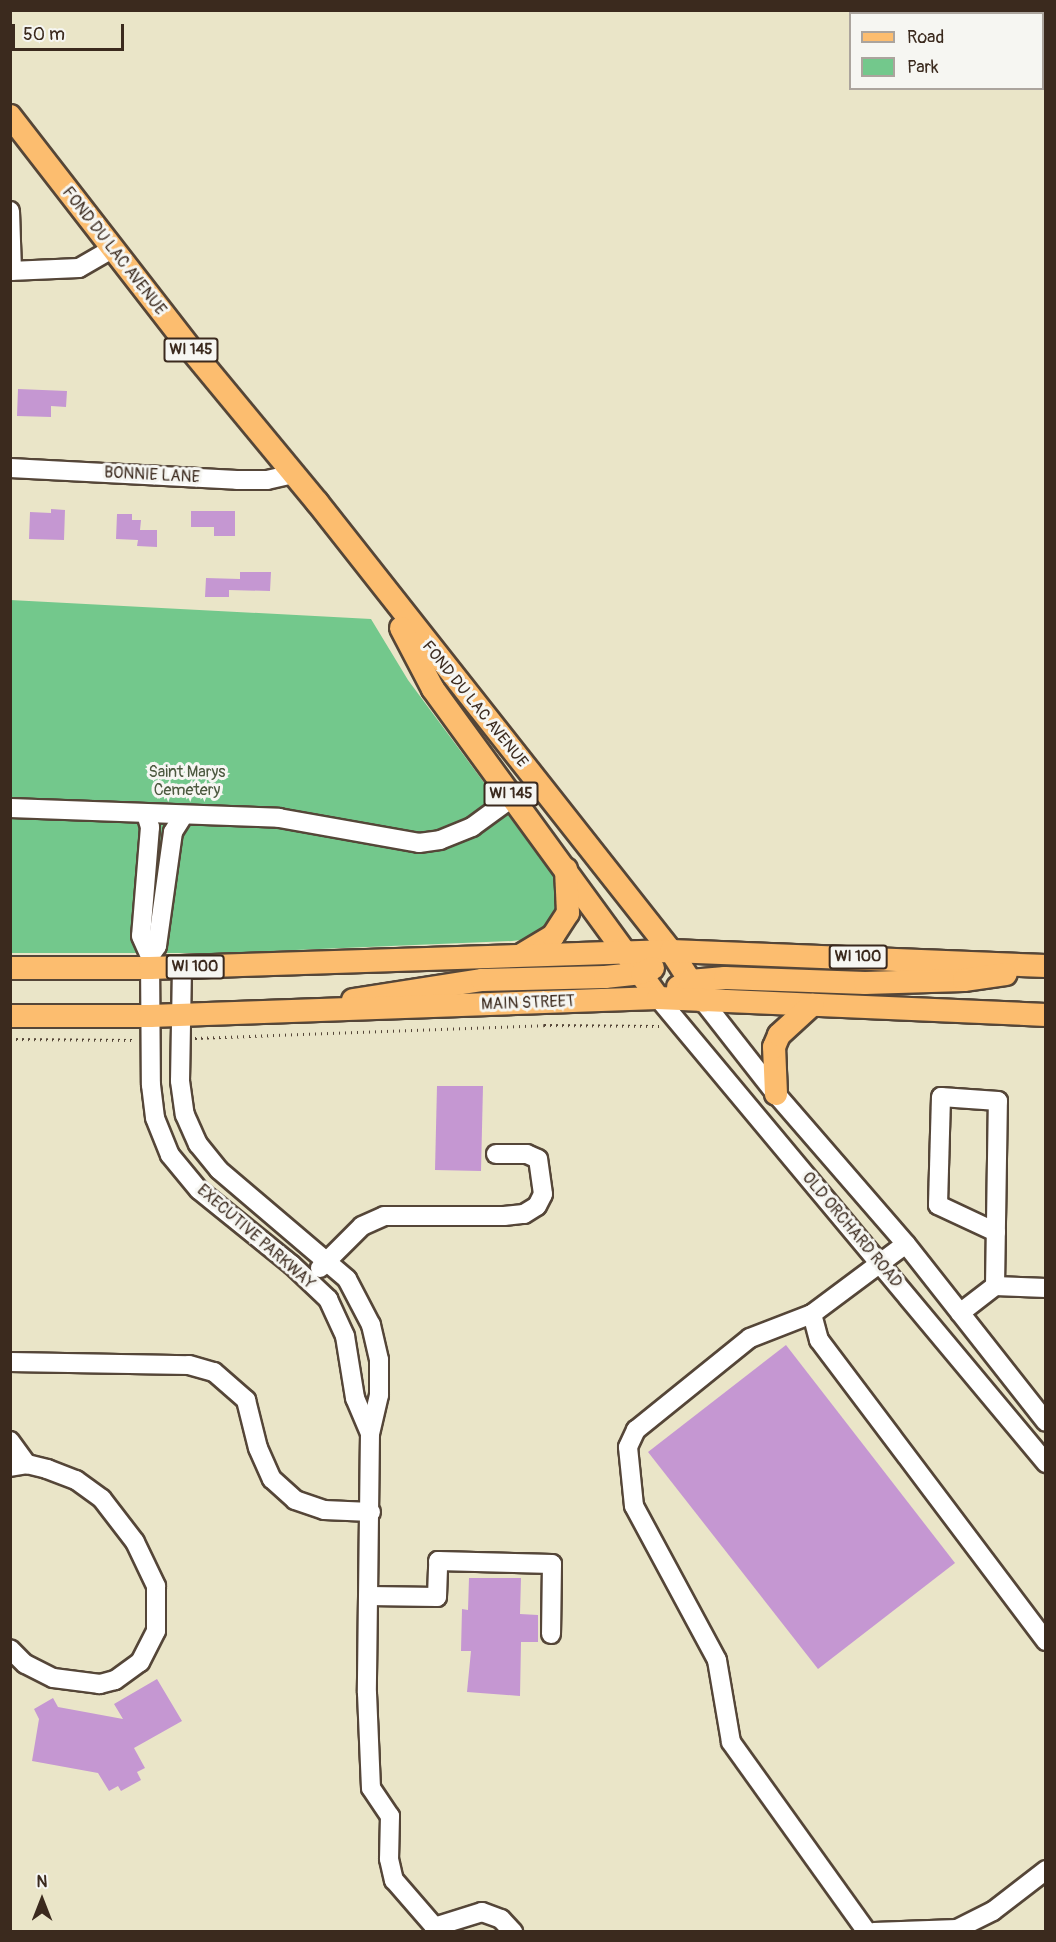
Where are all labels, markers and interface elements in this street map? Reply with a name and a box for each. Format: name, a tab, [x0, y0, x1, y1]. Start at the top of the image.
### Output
scale bar	[15, 12, 128, 50]
legend	[849, 12, 1044, 90]
text: 50 m	[23, 23, 65, 46]
text: Road	[907, 26, 944, 49]
text: Park	[907, 56, 939, 79]
street label: FOND DU LAC AVENUE	[58, 183, 170, 319]
road number: WI 145	[162, 338, 219, 362]
street label: BONNIE LANE	[104, 463, 200, 487]
street label: FOND DU LAC AVENUE	[418, 637, 532, 771]
park label: Saint Marys Cemetery	[149, 762, 225, 800]
road number: WI 145	[482, 782, 540, 806]
road number: WI 100	[828, 945, 888, 969]
road number: WI 100	[165, 955, 225, 979]
street label: MAIN STREET	[481, 992, 575, 1014]
street label: OLD ORCHARD ROAD	[798, 1168, 906, 1292]
street label: EXECUTIVE PARKWAY	[193, 1181, 319, 1293]
north arrow	[12, 1870, 72, 1930]
text: N	[37, 1872, 47, 1892]

